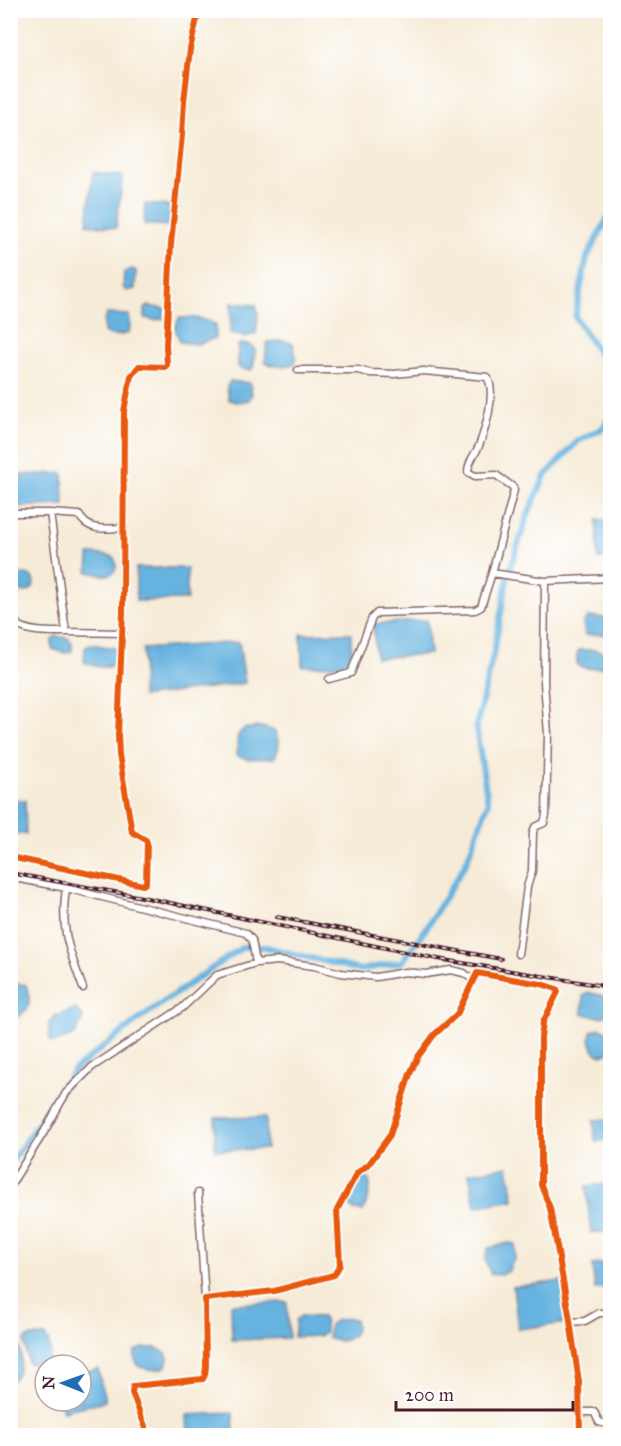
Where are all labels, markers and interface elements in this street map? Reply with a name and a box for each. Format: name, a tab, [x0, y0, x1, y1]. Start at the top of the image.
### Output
north arrow	[33, 1353, 93, 1413]
scale bar	[396, 1374, 573, 1412]
text: N	[39, 1375, 58, 1390]
text: 200 m	[405, 1384, 454, 1406]

